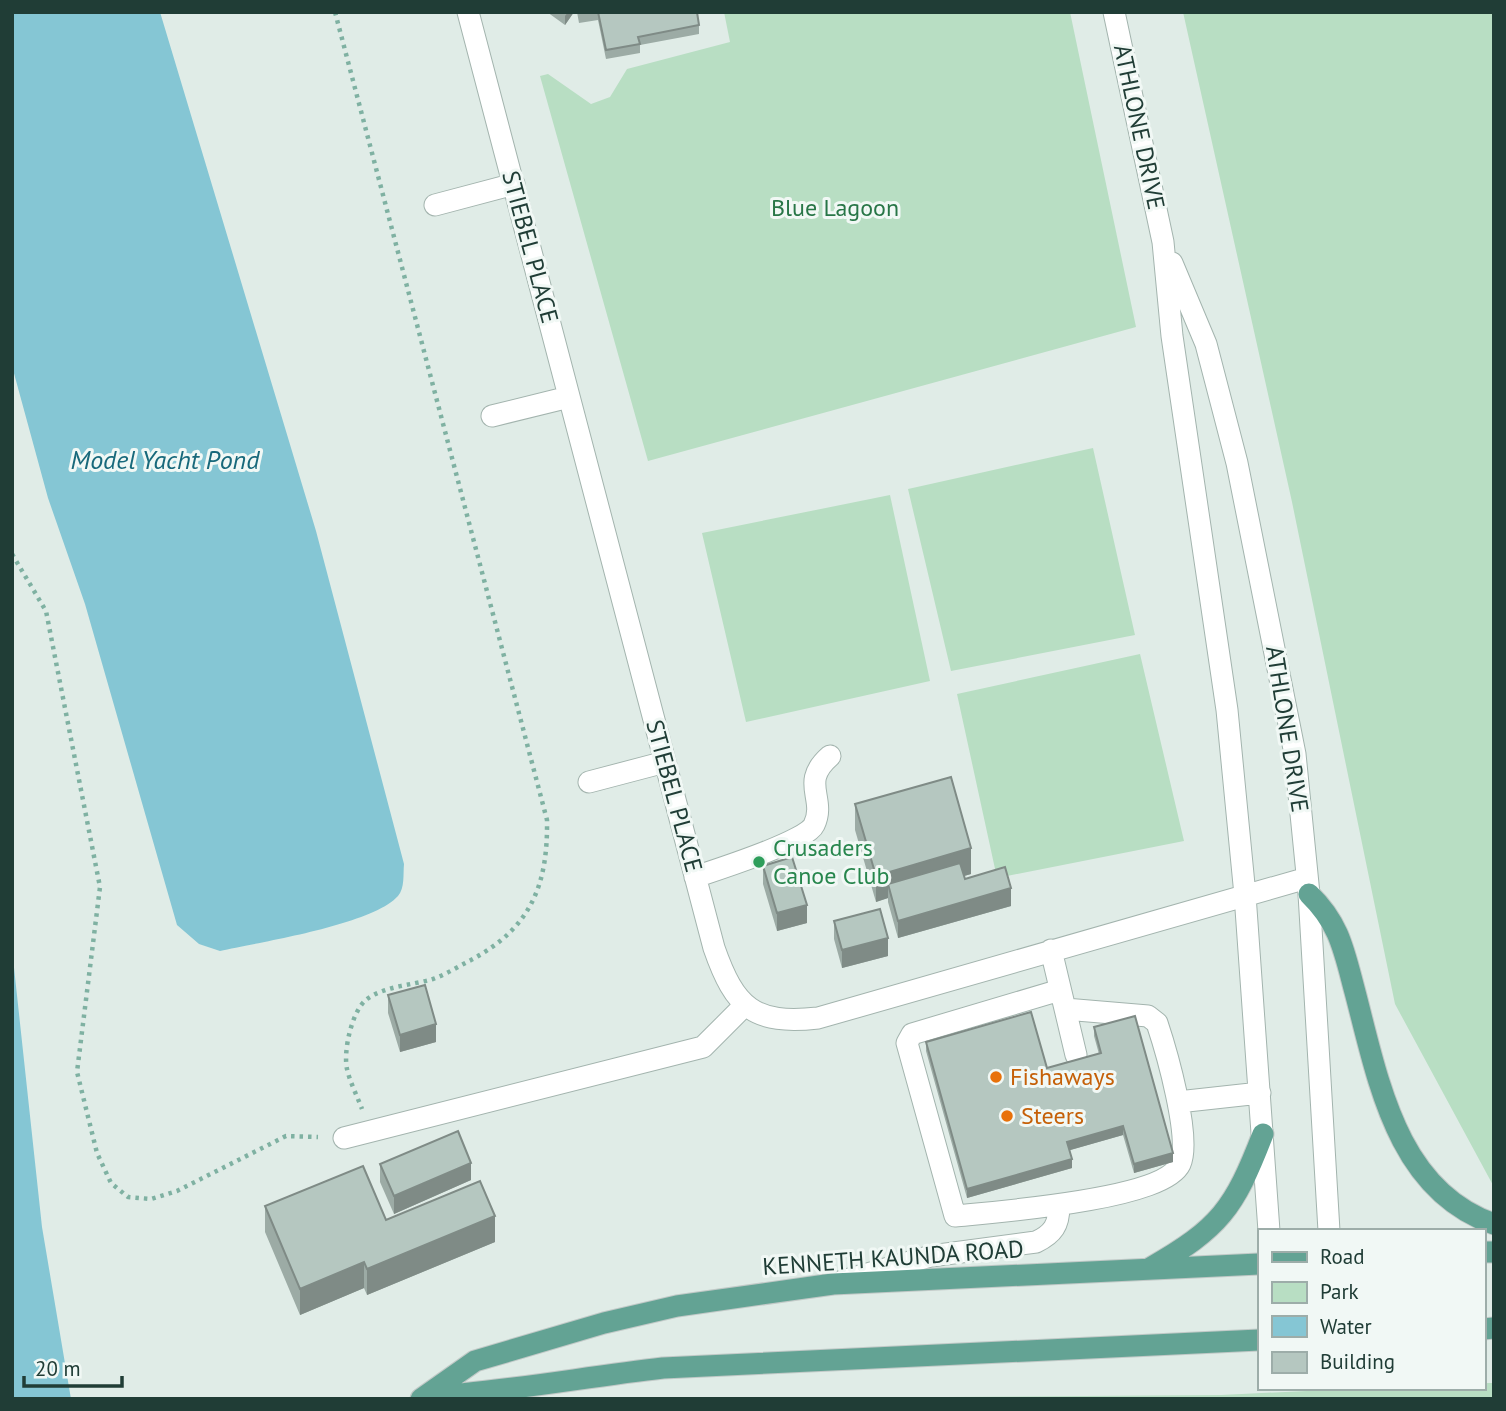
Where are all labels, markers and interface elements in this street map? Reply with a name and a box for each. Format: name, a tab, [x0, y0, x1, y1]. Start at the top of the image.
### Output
street label: ATHLONE DRIVE	[1107, 42, 1172, 212]
street label: STIEBEL PLACE	[495, 167, 566, 327]
park label: Blue Lagoon	[771, 192, 899, 223]
water label: Model Yacht Pond	[71, 443, 260, 476]
street label: ATHLONE DRIVE	[1259, 644, 1316, 814]
street label: STIEBEL PLACE	[639, 716, 710, 876]
place label: Crusaders Canoe Club	[773, 832, 889, 891]
marker: Crusaders Canoe Club	[751, 854, 767, 870]
place label: Fishaways	[1010, 1061, 1115, 1092]
marker: Fishaways	[988, 1069, 1004, 1085]
place label: Steers	[1021, 1100, 1084, 1131]
marker: Steers	[999, 1108, 1015, 1124]
legend	[1258, 1229, 1485, 1390]
street label: KENNETH KAUNDA ROAD	[761, 1233, 1025, 1282]
text: Road	[1320, 1243, 1364, 1270]
text: Park	[1320, 1278, 1359, 1305]
text: Water	[1320, 1313, 1372, 1340]
scale bar	[24, 1344, 122, 1388]
text: Building	[1320, 1348, 1395, 1375]
text: 20 m	[35, 1355, 81, 1382]

